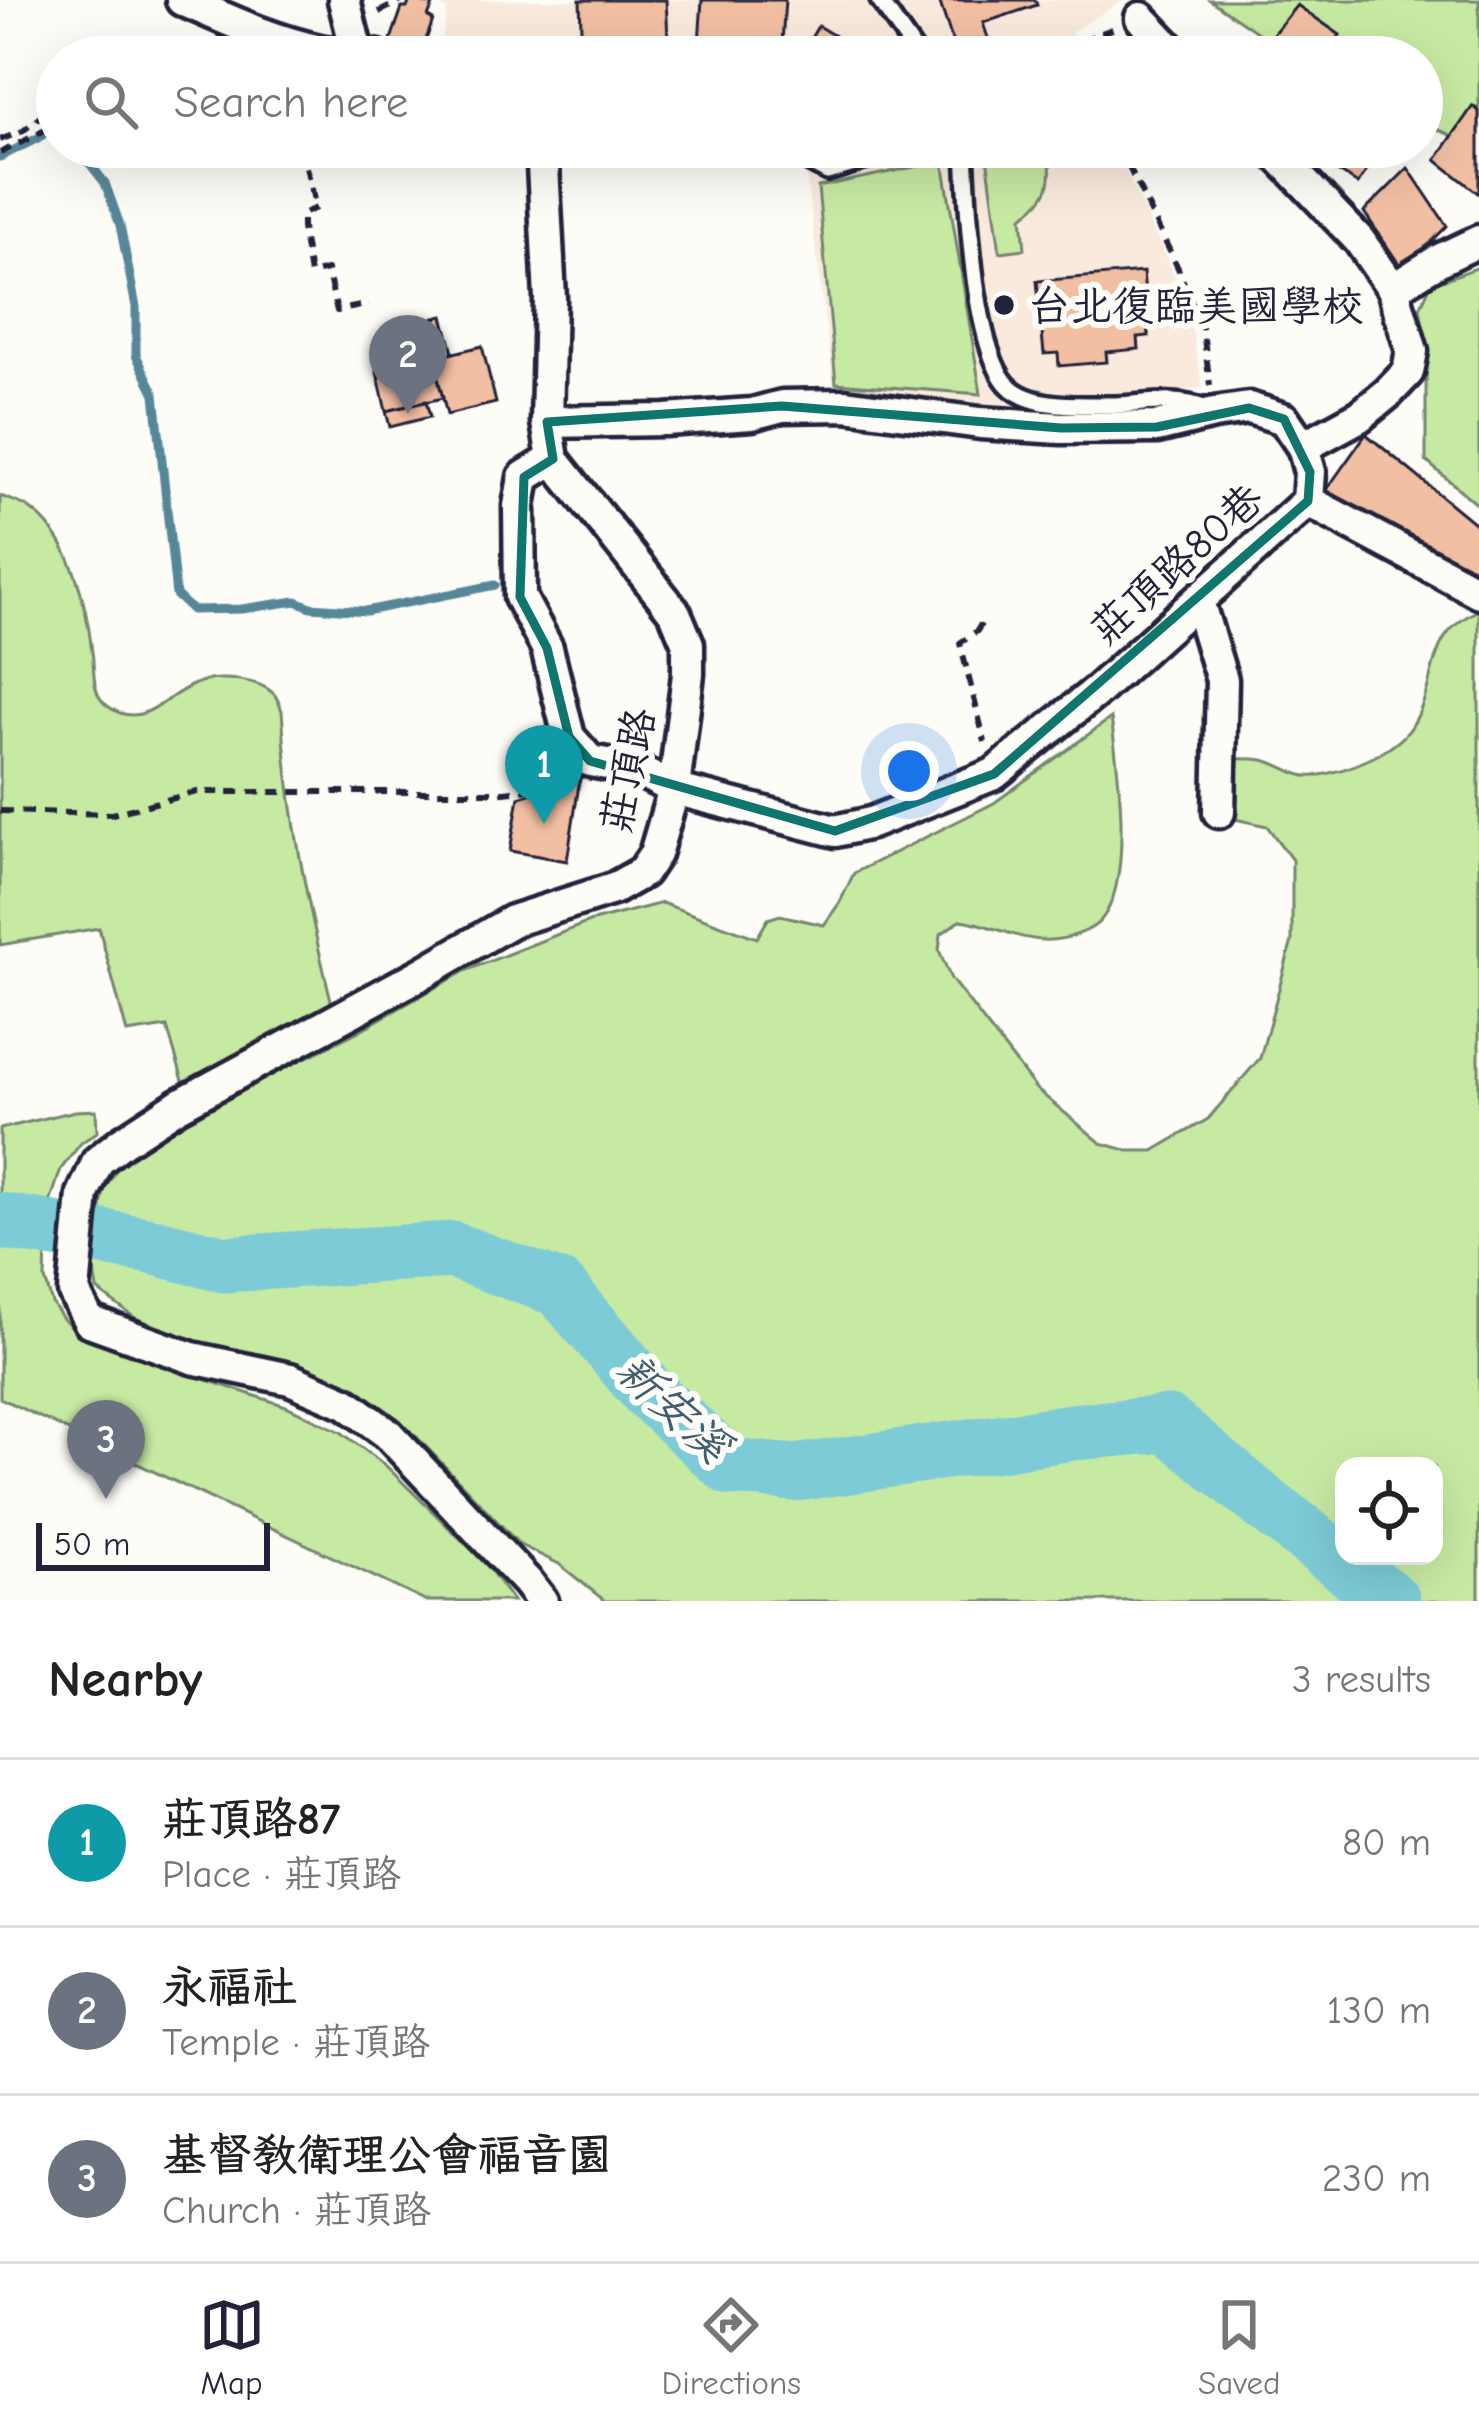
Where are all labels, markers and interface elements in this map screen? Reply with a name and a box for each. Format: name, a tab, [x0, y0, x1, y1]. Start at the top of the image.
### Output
search box	[36, 36, 1443, 168]
icon: search	[78, 69, 144, 135]
text: Search here	[174, 76, 408, 128]
place label: 台北復臨美國學校	[1028, 282, 1364, 331]
marker: 台北復臨美國學校	[991, 292, 1017, 318]
pin: 2	[369, 315, 447, 414]
street label: 莊頂路80巷	[1081, 474, 1273, 654]
street label: 莊頂路	[591, 704, 666, 837]
pin: 1	[505, 725, 583, 824]
your location	[879, 741, 939, 801]
water label: 新安溪	[606, 1343, 742, 1474]
pin: 3	[67, 1400, 145, 1499]
map controls	[1335, 1457, 1443, 1565]
button: locate	[1335, 1457, 1443, 1565]
scale bar	[36, 1517, 270, 1570]
text: 50 m	[54, 1525, 130, 1563]
text: Nearby	[48, 1650, 202, 1709]
text: 3 results	[1292, 1657, 1431, 1702]
text: 莊頂路87	[162, 1793, 340, 1845]
text: 1	[79, 1820, 95, 1865]
text: 80 m	[1342, 1820, 1431, 1865]
text: Place · 莊頂路	[162, 1852, 401, 1897]
text: 永福社	[162, 1961, 297, 2013]
text: 2	[77, 1988, 97, 2033]
text: 130 m	[1327, 1988, 1431, 2033]
text: Temple · 莊頂路	[162, 2020, 430, 2065]
text: 基督教衛理公會福音園	[162, 2129, 612, 2181]
text: 3	[77, 2156, 97, 2201]
text: 230 m	[1322, 2156, 1431, 2201]
text: Church · 莊頂路	[162, 2188, 431, 2233]
tab: Map	[199, 2292, 265, 2402]
tab: Directions	[662, 2292, 801, 2402]
tab: Saved	[1198, 2292, 1280, 2402]

